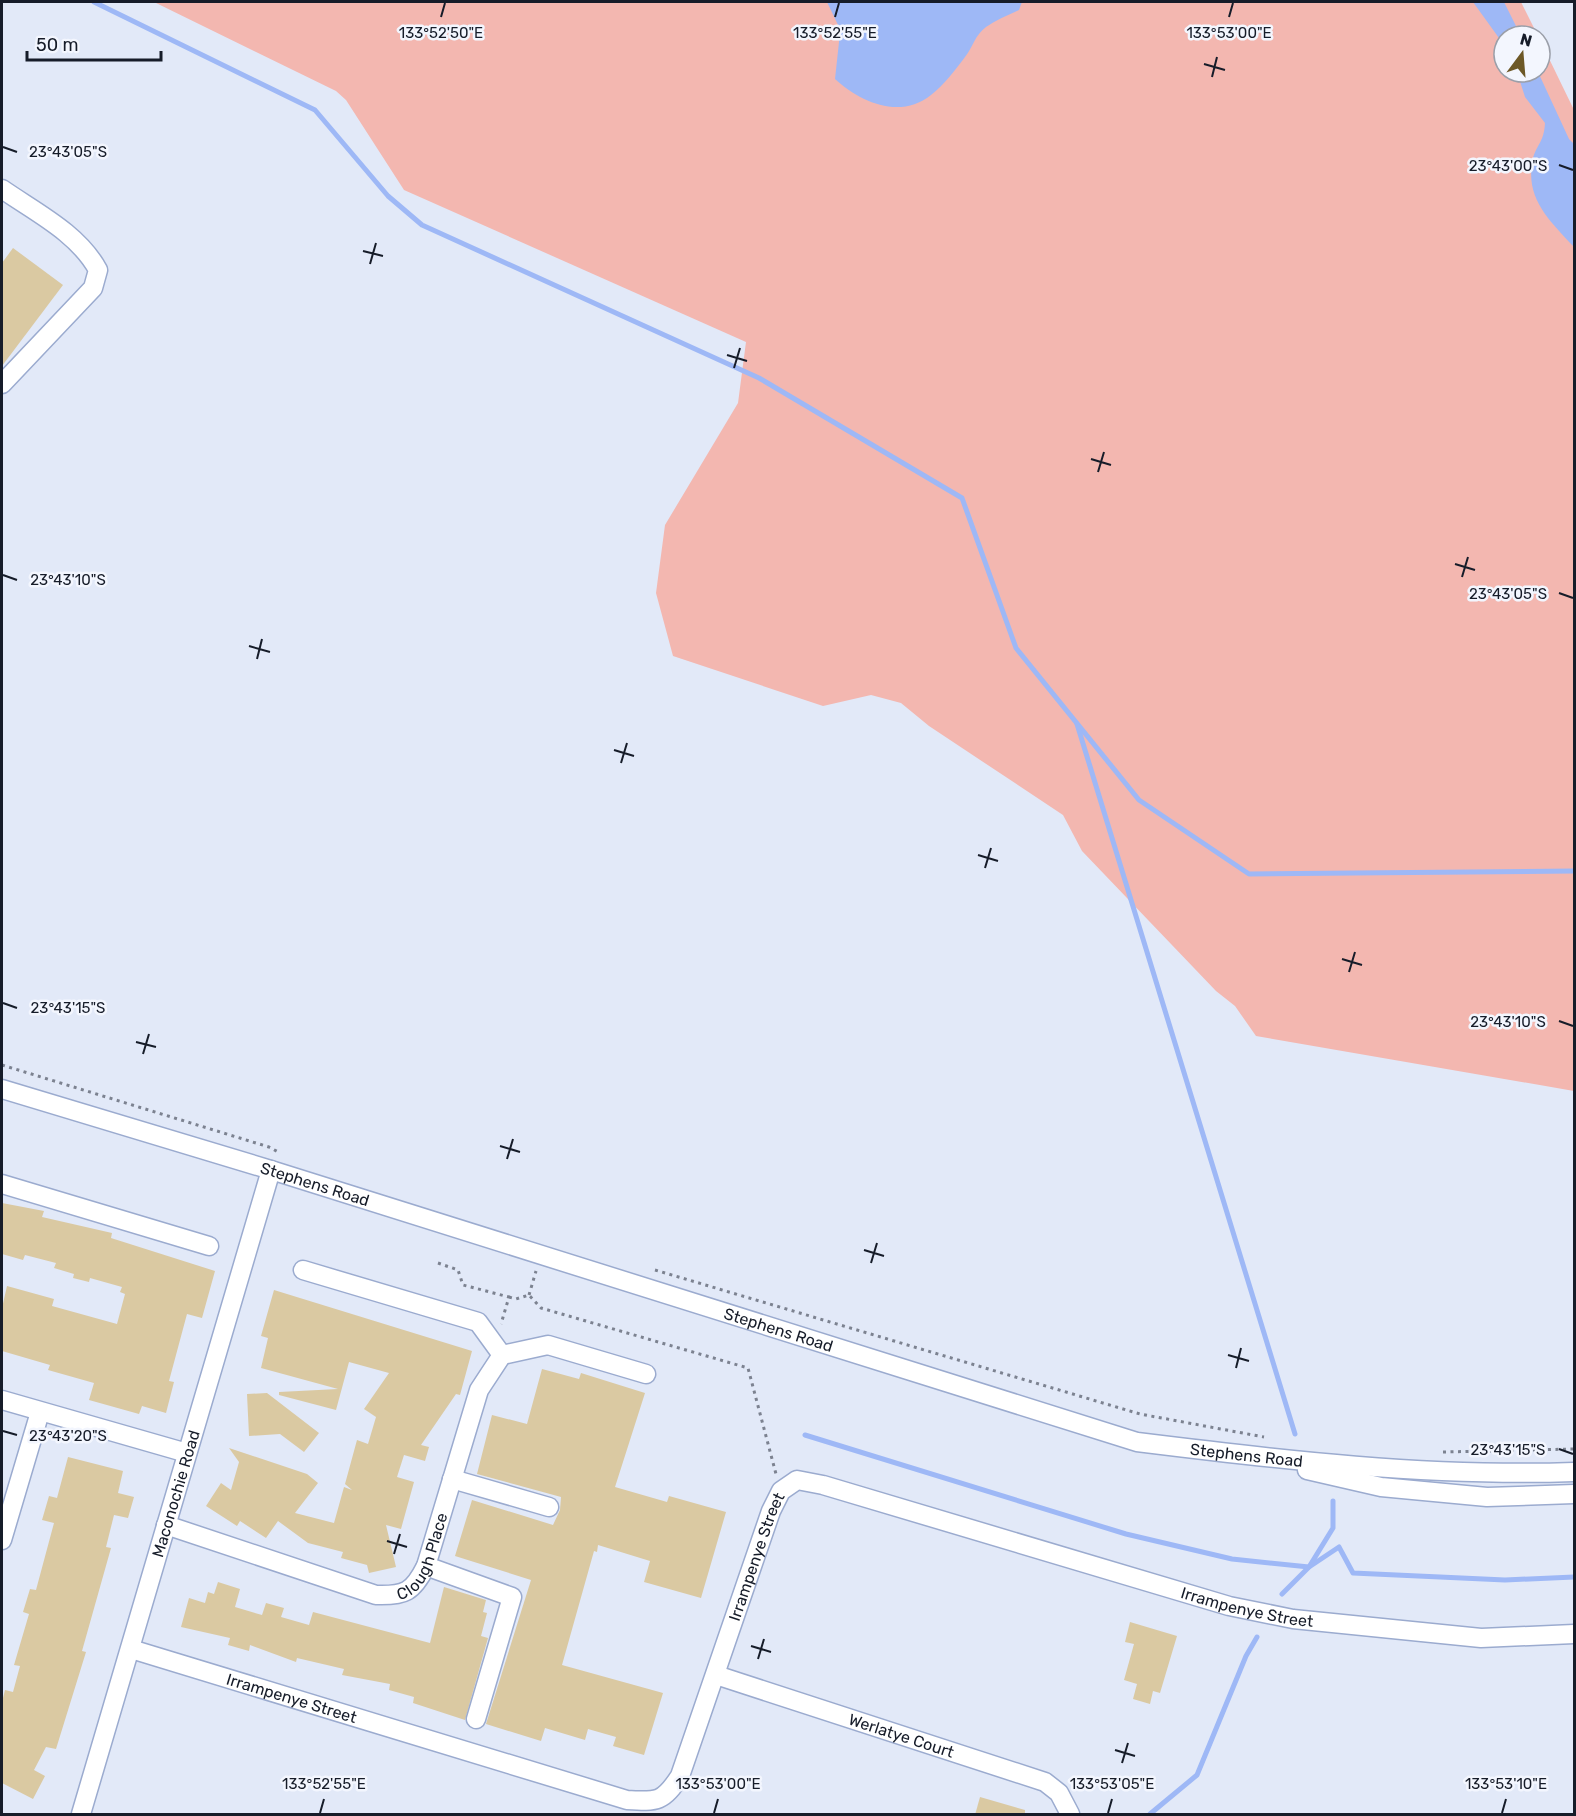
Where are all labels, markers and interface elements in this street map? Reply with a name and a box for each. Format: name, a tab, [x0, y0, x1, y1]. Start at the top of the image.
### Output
scale bar	[27, 24, 160, 62]
text: 133°52'50"E	[399, 24, 483, 42]
text: 133°52'55"E	[793, 24, 877, 42]
text: 133°53'00"E	[1186, 24, 1272, 42]
north arrow	[1492, 24, 1552, 84]
text: N	[1518, 29, 1534, 51]
text: 50 m	[36, 34, 79, 56]
text: 23°43'05"S	[29, 143, 107, 161]
text: 23°43'00"S	[1469, 157, 1547, 175]
text: 23°43'10"S	[30, 571, 106, 589]
text: 23°43'05"S	[1469, 585, 1547, 603]
text: 23°43'15"S	[31, 999, 105, 1017]
text: 23°43'10"S	[1470, 1013, 1546, 1031]
street label: Stephens Road	[258, 1158, 372, 1210]
street label: Stephens Road	[722, 1303, 835, 1355]
text: 23°43'20"S	[29, 1427, 107, 1445]
street label: Maconochie Road	[148, 1428, 203, 1560]
street label: Stephens Road	[1189, 1439, 1304, 1470]
text: 23°43'15"S	[1471, 1441, 1545, 1459]
street label: Irrampenye Street	[724, 1489, 788, 1623]
street label: Clough Place	[394, 1510, 451, 1604]
street label: Irrampenye Street	[1179, 1583, 1314, 1630]
street label: Irrampenye Street	[224, 1669, 359, 1727]
street label: Werlatye Court	[846, 1709, 957, 1761]
text: 133°52'55"E	[282, 1775, 366, 1793]
text: 133°53'00"E	[675, 1775, 761, 1793]
text: 133°53'05"E	[1070, 1775, 1154, 1793]
text: 133°53'10"E	[1465, 1775, 1547, 1793]

